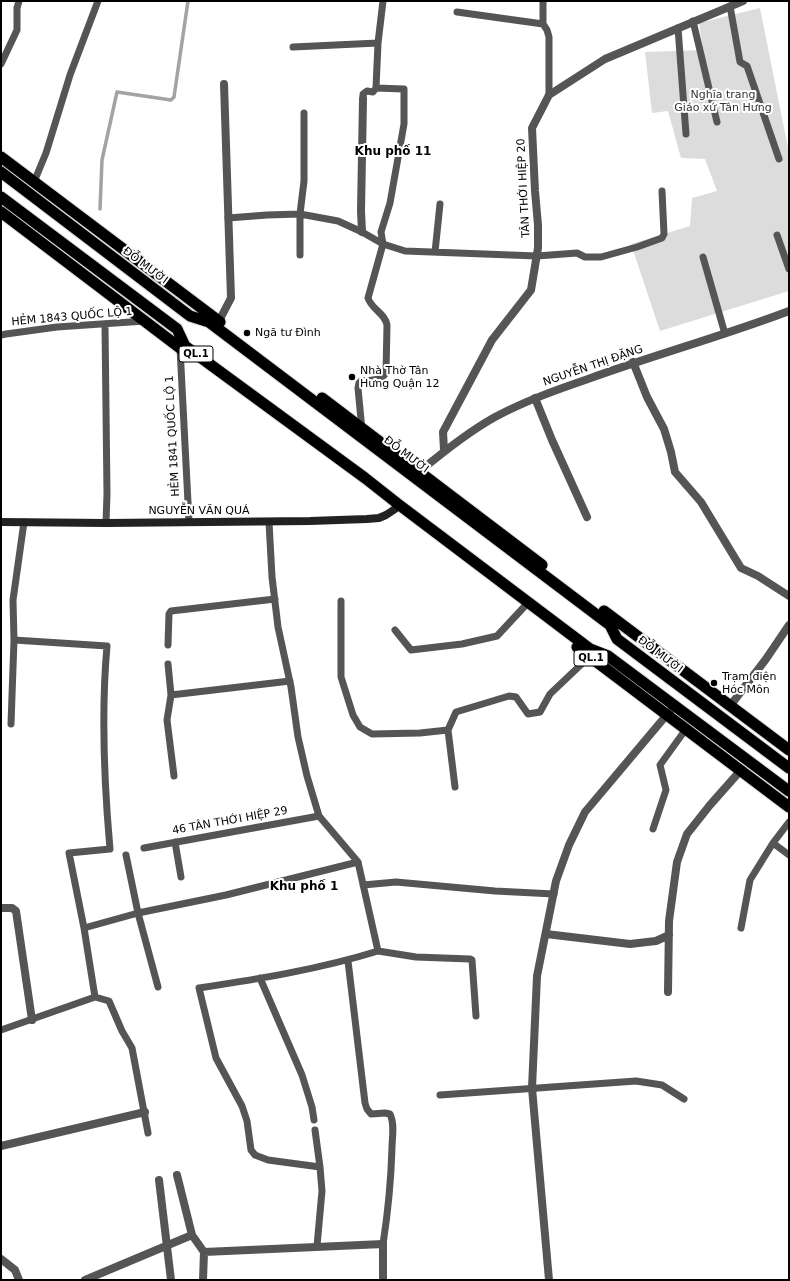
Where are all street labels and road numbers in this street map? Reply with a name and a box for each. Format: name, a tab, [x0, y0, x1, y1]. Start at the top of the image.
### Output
street label: TÂN THỚI HIỆP 20	[515, 138, 533, 238]
street label: ĐỖ MƯỜI	[120, 245, 170, 287]
street label: HẺM 1843 QUỐC LỘ 1	[11, 305, 133, 329]
street label: NGUYỄN THỊ ĐẶNG	[541, 343, 645, 389]
road number: QL.1	[179, 346, 213, 362]
street label: HẺM 1841 QUỐC LỘ 1	[163, 375, 183, 497]
street label: ĐỖ MƯỜI	[381, 434, 431, 476]
street label: NGUYỄN VĂN QUÁ	[148, 504, 250, 518]
street label: ĐỖ MƯỜI	[635, 634, 685, 676]
road number: QL.1	[574, 650, 608, 666]
street label: 46 TÂN THỚI HIỆP 29	[171, 804, 289, 838]

